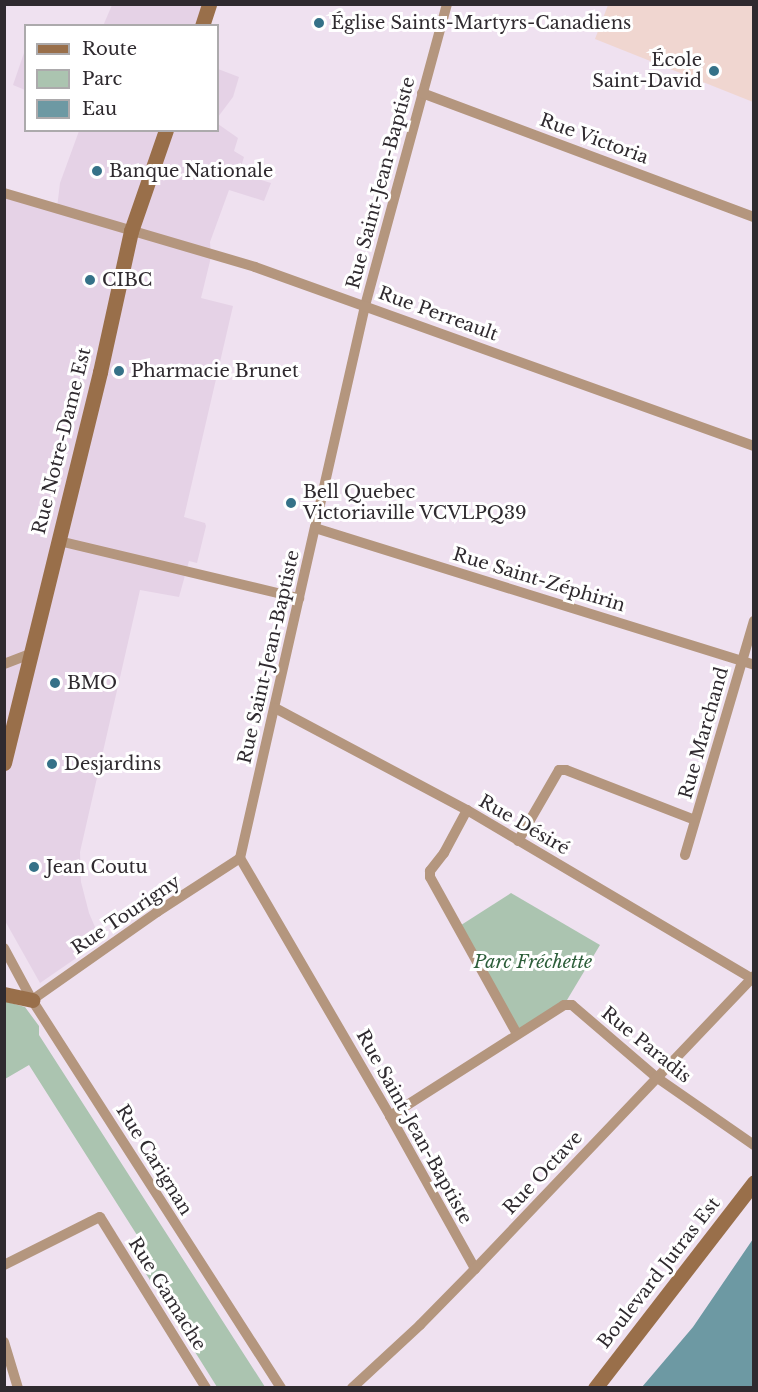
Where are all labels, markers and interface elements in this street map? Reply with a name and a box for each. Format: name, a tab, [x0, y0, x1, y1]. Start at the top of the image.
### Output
place label: Église Saints-Martyrs-Canadiens	[331, 12, 631, 34]
marker: Église Saints-Martyrs-Canadiens	[312, 16, 326, 30]
legend	[24, 24, 219, 132]
text: Route	[82, 38, 137, 60]
place label: École Saint-David	[592, 50, 702, 92]
marker: École Saint-David	[707, 64, 721, 78]
text: Parc	[82, 68, 122, 90]
street label: Rue Saint-Jean-Baptiste	[342, 75, 420, 291]
text: Eau	[82, 98, 117, 120]
street label: Rue Victoria	[536, 109, 652, 169]
place label: Banque Nationale	[109, 160, 273, 182]
marker: Banque Nationale	[90, 164, 104, 178]
place label: CIBC	[102, 269, 152, 291]
marker: CIBC	[83, 273, 97, 287]
street label: Rue Perreault	[375, 282, 501, 346]
street label: Rue Notre-Dame Est	[28, 346, 96, 536]
place label: Pharmacie Brunet	[131, 360, 299, 382]
marker: Pharmacie Brunet	[112, 364, 126, 378]
place label: Bell Quebec Victoriaville VCVLPQ39	[303, 482, 527, 524]
marker: Bell Quebec Victoriaville VCVLPQ39	[284, 496, 298, 510]
street label: Rue Saint-Zéphirin	[450, 544, 628, 616]
street label: Rue Saint-Jean-Baptiste	[234, 548, 304, 766]
street label: Rue Marchand	[675, 665, 733, 801]
place label: BMO	[67, 672, 117, 694]
marker: BMO	[48, 676, 62, 690]
place label: Desjardins	[64, 753, 161, 775]
marker: Desjardins	[45, 757, 59, 771]
street label: Rue Désiré	[475, 790, 573, 860]
place label: Jean Coutu	[46, 856, 148, 878]
marker: Jean Coutu	[27, 860, 41, 874]
street label: Rue Tourigny	[67, 871, 185, 959]
park label: Parc Fréchette	[474, 951, 592, 973]
street label: Rue Paradis	[597, 1002, 695, 1088]
street label: Rue Saint-Jean-Baptiste	[352, 1026, 476, 1228]
street label: Rue Carignan	[111, 1101, 197, 1219]
street label: Rue Octave	[499, 1127, 587, 1219]
street label: Boulevard Jutras Est	[593, 1193, 725, 1353]
street label: Rue Gamache	[124, 1234, 210, 1354]

